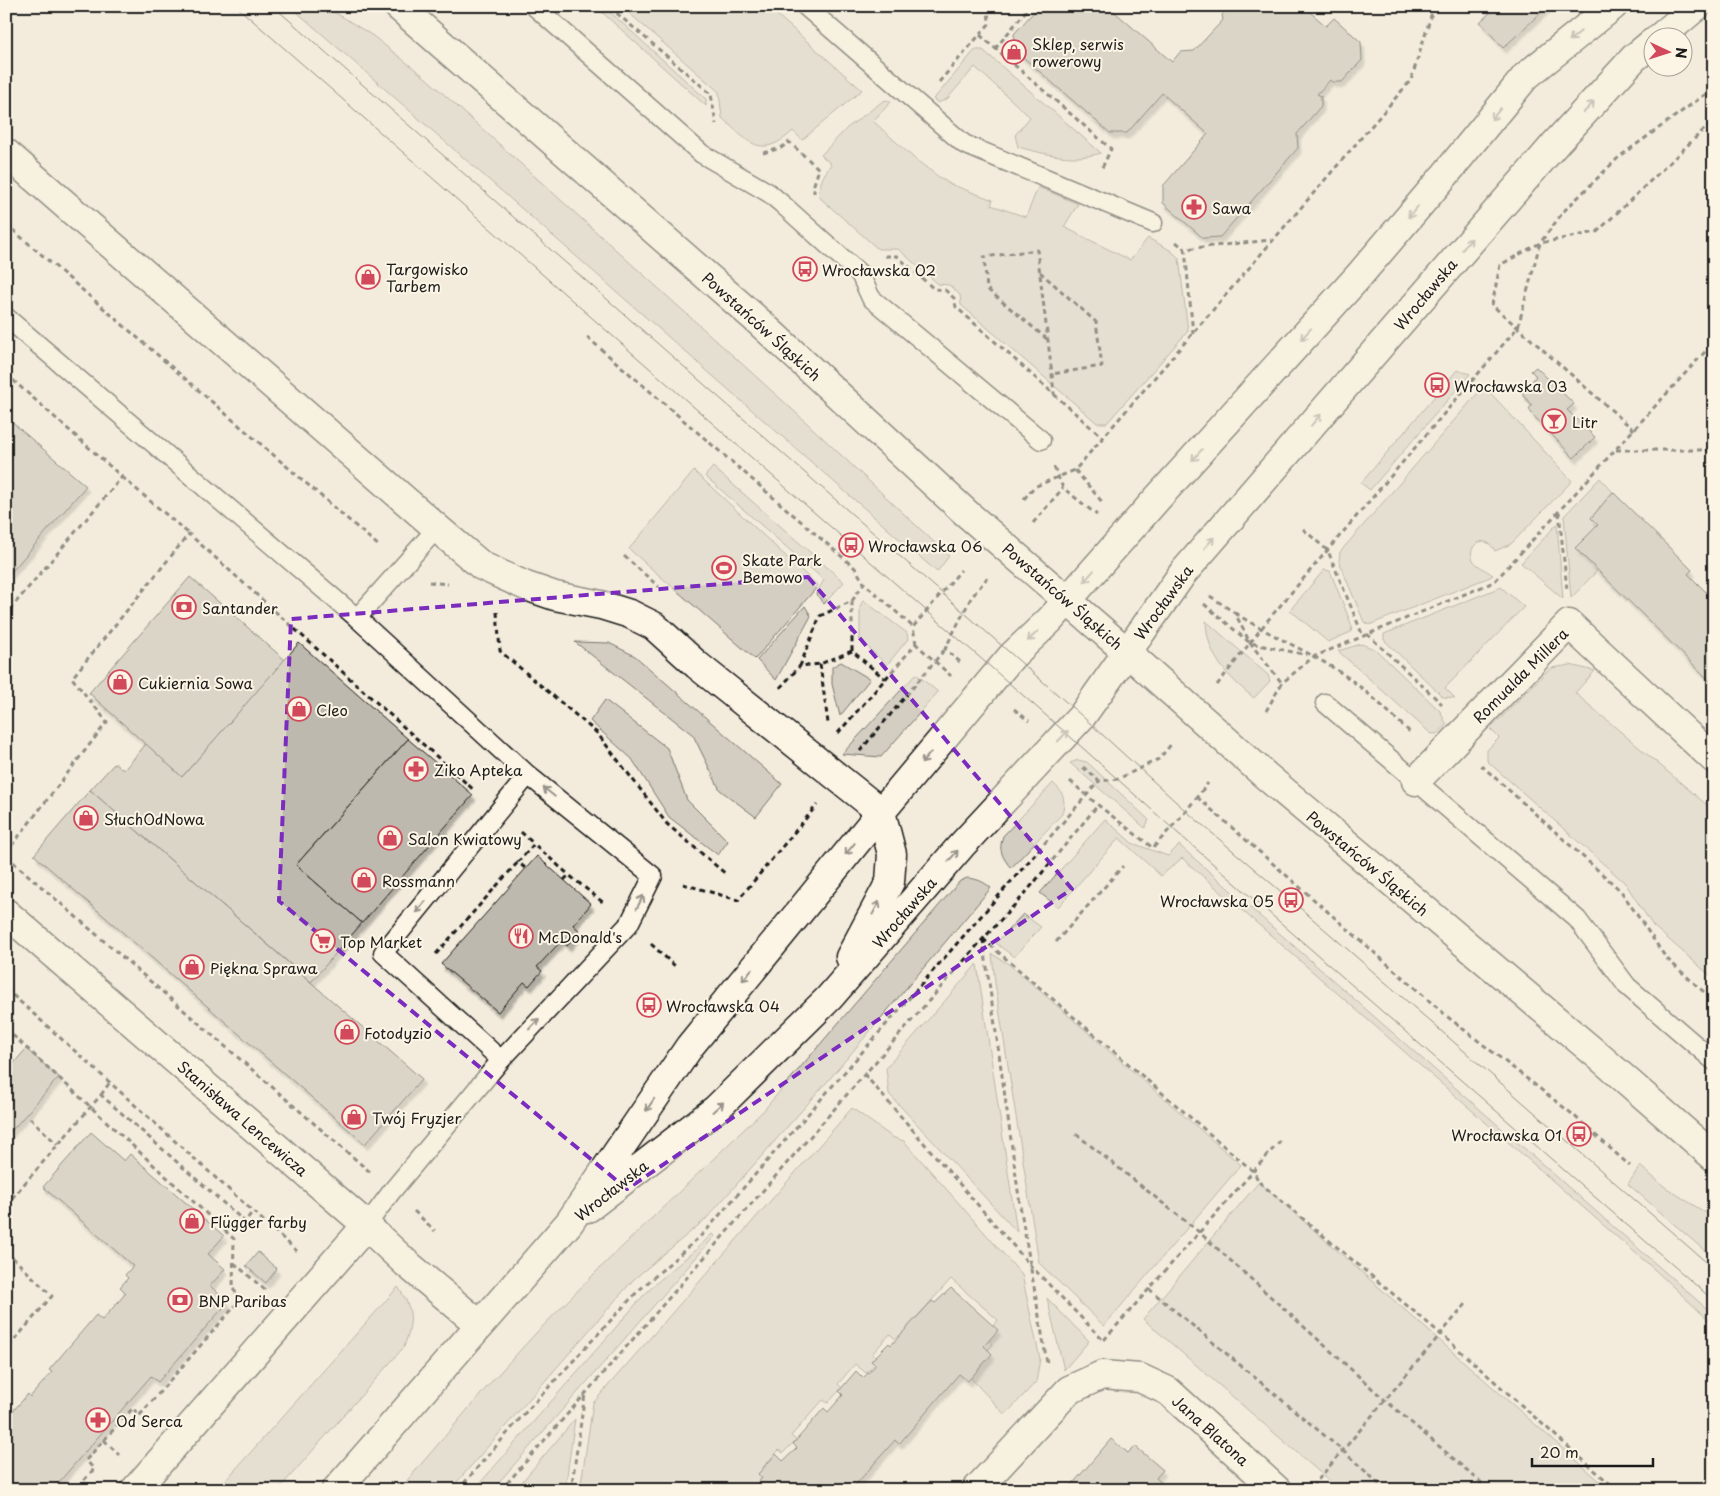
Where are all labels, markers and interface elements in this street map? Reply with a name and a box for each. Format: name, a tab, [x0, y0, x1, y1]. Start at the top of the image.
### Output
north arrow	[1642, 28, 1692, 78]
one-way arrow	[1568, 31, 1581, 42]
place label: Sklep, serwis rowerowy	[1032, 32, 1124, 72]
shop icon: Sklep, serwis rowerowy	[1001, 39, 1027, 65]
text: N	[1671, 47, 1692, 59]
one-way arrow	[1583, 100, 1595, 113]
one-way arrow	[1490, 107, 1501, 120]
pharmacy icon: Sawa	[1181, 194, 1207, 220]
place label: Sawa	[1212, 196, 1251, 219]
one-way arrow	[1408, 206, 1419, 219]
one-way arrow	[1462, 238, 1473, 251]
street label: Wrocławska	[1388, 252, 1462, 335]
bus stop icon: Wrocławska 02	[792, 256, 818, 282]
place label: Targowisko Tarbem	[386, 257, 468, 297]
place label: Wrocławska 02	[822, 258, 936, 281]
shop icon: Targowisko Tarbem	[355, 264, 381, 290]
street label: Powstańców Śląskich	[698, 266, 826, 386]
one-way arrow	[1300, 328, 1312, 341]
bus stop icon: Wrocławska 03	[1424, 372, 1450, 398]
place label: Wrocławska 03	[1454, 374, 1567, 397]
bar icon: Litr	[1541, 408, 1567, 434]
place label: Litr	[1572, 410, 1598, 433]
one-way arrow	[1310, 414, 1321, 427]
one-way arrow	[1191, 448, 1203, 461]
bus stop icon: Wrocławska 06	[838, 532, 864, 558]
place label: Wrocławska 06	[868, 534, 982, 557]
street label: Powstańców Śląskich	[998, 537, 1128, 655]
one-way arrow	[1203, 537, 1214, 550]
place label: Skate Park Bemowo	[742, 548, 822, 588]
sports icon: Skate Park Bemowo	[711, 555, 737, 581]
street label: Wrocławska	[1128, 559, 1199, 644]
one-way arrow	[1083, 570, 1095, 583]
bank icon: Santander	[171, 594, 197, 620]
place label: Santander	[202, 596, 278, 619]
street label: Romualda Millera	[1467, 621, 1574, 728]
one-way arrow	[1027, 630, 1040, 642]
shop icon: Cukiernia Sowa	[107, 669, 133, 695]
place label: Cukiernia Sowa	[138, 671, 252, 694]
shop icon: Cleo	[286, 696, 312, 722]
place label: Cleo	[316, 698, 348, 721]
one-way arrow	[1057, 730, 1069, 743]
one-way arrow	[921, 751, 932, 764]
pharmacy icon: Ziko Apteka	[403, 756, 429, 782]
place label: Ziko Apteka	[434, 758, 523, 781]
one-way arrow	[543, 787, 556, 798]
shop icon: SłuchOdNowa	[73, 805, 99, 831]
street label: Powstańców Śląskich	[1302, 805, 1434, 921]
place label: SłuchOdNowa	[104, 807, 205, 830]
shop icon: Salon Kwiatowy	[377, 825, 403, 851]
place label: Salon Kwiatowy	[408, 827, 522, 850]
one-way arrow	[844, 843, 856, 856]
one-way arrow	[947, 849, 959, 862]
shop icon: Rossmann	[351, 867, 377, 893]
place label: Rossmann	[382, 869, 455, 892]
street label: Wrocławska	[867, 871, 942, 953]
bus stop icon: Wrocławska 05	[1278, 887, 1304, 913]
place label: Wrocławska 05	[1160, 889, 1274, 912]
one-way arrow	[636, 895, 645, 910]
one-way arrow	[415, 900, 426, 913]
one-way arrow	[871, 901, 881, 916]
restaurant icon: McDonald's	[508, 923, 534, 949]
place label: McDonald's	[538, 925, 622, 948]
supermarket icon: Top Market	[310, 928, 336, 954]
place label: Top Market	[340, 930, 422, 953]
shop icon: Piękna Sprawa	[179, 954, 205, 980]
place label: Piękna Sprawa	[210, 956, 318, 979]
one-way arrow	[742, 969, 753, 982]
bus stop icon: Wrocławska 04	[636, 992, 662, 1018]
place label: Wrocławska 04	[666, 994, 780, 1017]
one-way arrow	[528, 1018, 540, 1031]
shop icon: Fotodyzio	[334, 1019, 360, 1045]
place label: Fotodyzio	[364, 1021, 432, 1044]
street label: Stanisława Lencewicza	[173, 1055, 314, 1182]
one-way arrow	[644, 1098, 655, 1112]
one-way arrow	[711, 1101, 724, 1113]
shop icon: Twój Fryzjer	[341, 1104, 367, 1130]
place label: Twój Fryzjer	[372, 1106, 461, 1129]
bus stop icon: Wrocławska 01	[1566, 1121, 1592, 1147]
place label: Wrocławska 01	[1451, 1123, 1562, 1146]
street label: Wrocławska	[569, 1153, 653, 1226]
shop icon: Flügger farby	[179, 1208, 205, 1234]
place label: Flügger farby	[210, 1210, 307, 1233]
bank icon: BNP Paribas	[167, 1287, 193, 1313]
place label: BNP Paribas	[198, 1289, 287, 1312]
street label: Jana Blatona	[1167, 1389, 1255, 1471]
pharmacy icon: Od Serca	[85, 1407, 111, 1433]
place label: Od Serca	[116, 1409, 183, 1432]
scale bar	[1532, 1436, 1654, 1468]
text: 20 m	[1540, 1440, 1579, 1463]

